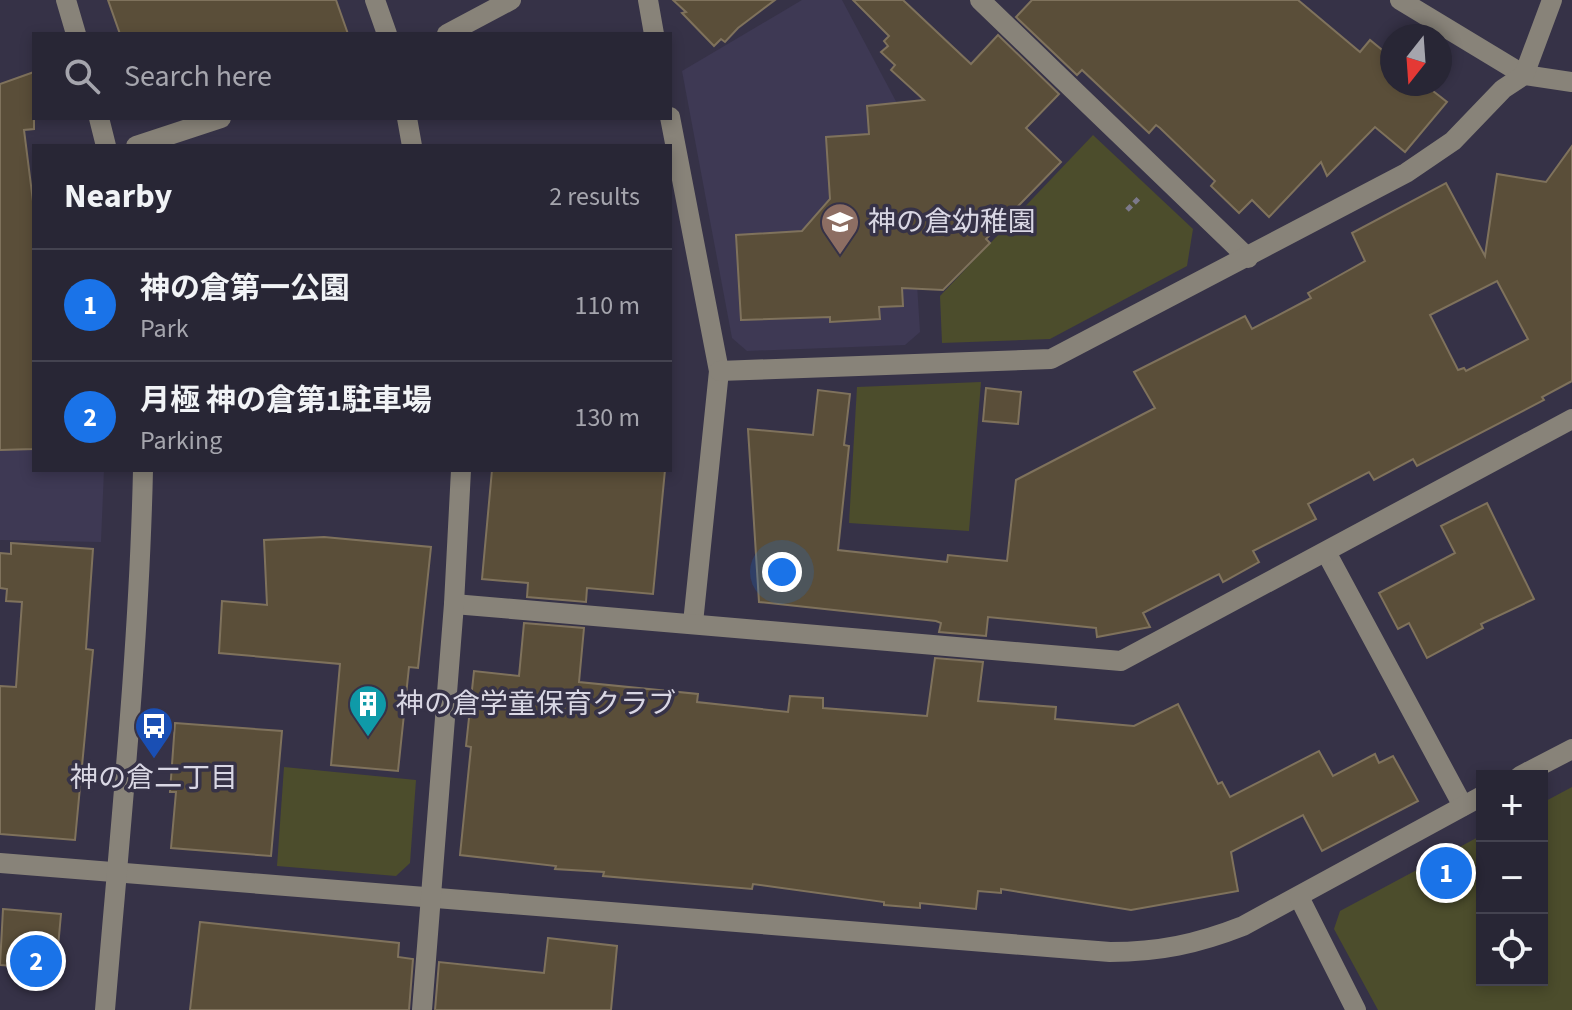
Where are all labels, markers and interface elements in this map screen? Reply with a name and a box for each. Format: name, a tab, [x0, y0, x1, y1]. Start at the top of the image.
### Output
north arrow	[1380, 24, 1452, 96]
search box	[32, 32, 672, 120]
icon: search	[60, 54, 104, 98]
text: Search here	[124, 55, 272, 98]
text: Nearby	[64, 172, 172, 221]
text: 2 results	[549, 178, 640, 215]
school or university icon: 神の倉幼稚園	[819, 201, 861, 256]
place label: 神の倉幼稚園	[868, 202, 1036, 242]
text: 神の倉第一公園	[140, 267, 350, 310]
text: 1	[83, 287, 97, 324]
text: 110 m	[574, 287, 640, 324]
text: Park	[140, 310, 189, 347]
text: 月極 神の倉第1駐車場	[140, 379, 432, 422]
text: 2	[83, 399, 97, 436]
text: 130 m	[574, 399, 640, 436]
text: Parking	[140, 422, 222, 459]
your location	[762, 552, 802, 592]
building icon: 神の倉学童保育クラブ	[347, 683, 389, 738]
place label: 神の倉学童保育クラブ	[396, 684, 676, 724]
bus stop icon: 神の倉二丁目	[133, 705, 175, 760]
place label: 神の倉二丁目	[70, 758, 238, 798]
map controls	[1476, 770, 1548, 986]
button: +	[1476, 770, 1548, 842]
button: −	[1476, 842, 1548, 914]
pin: 1	[1420, 843, 1472, 903]
button: locate	[1476, 914, 1548, 986]
pin: 2	[10, 931, 62, 991]

